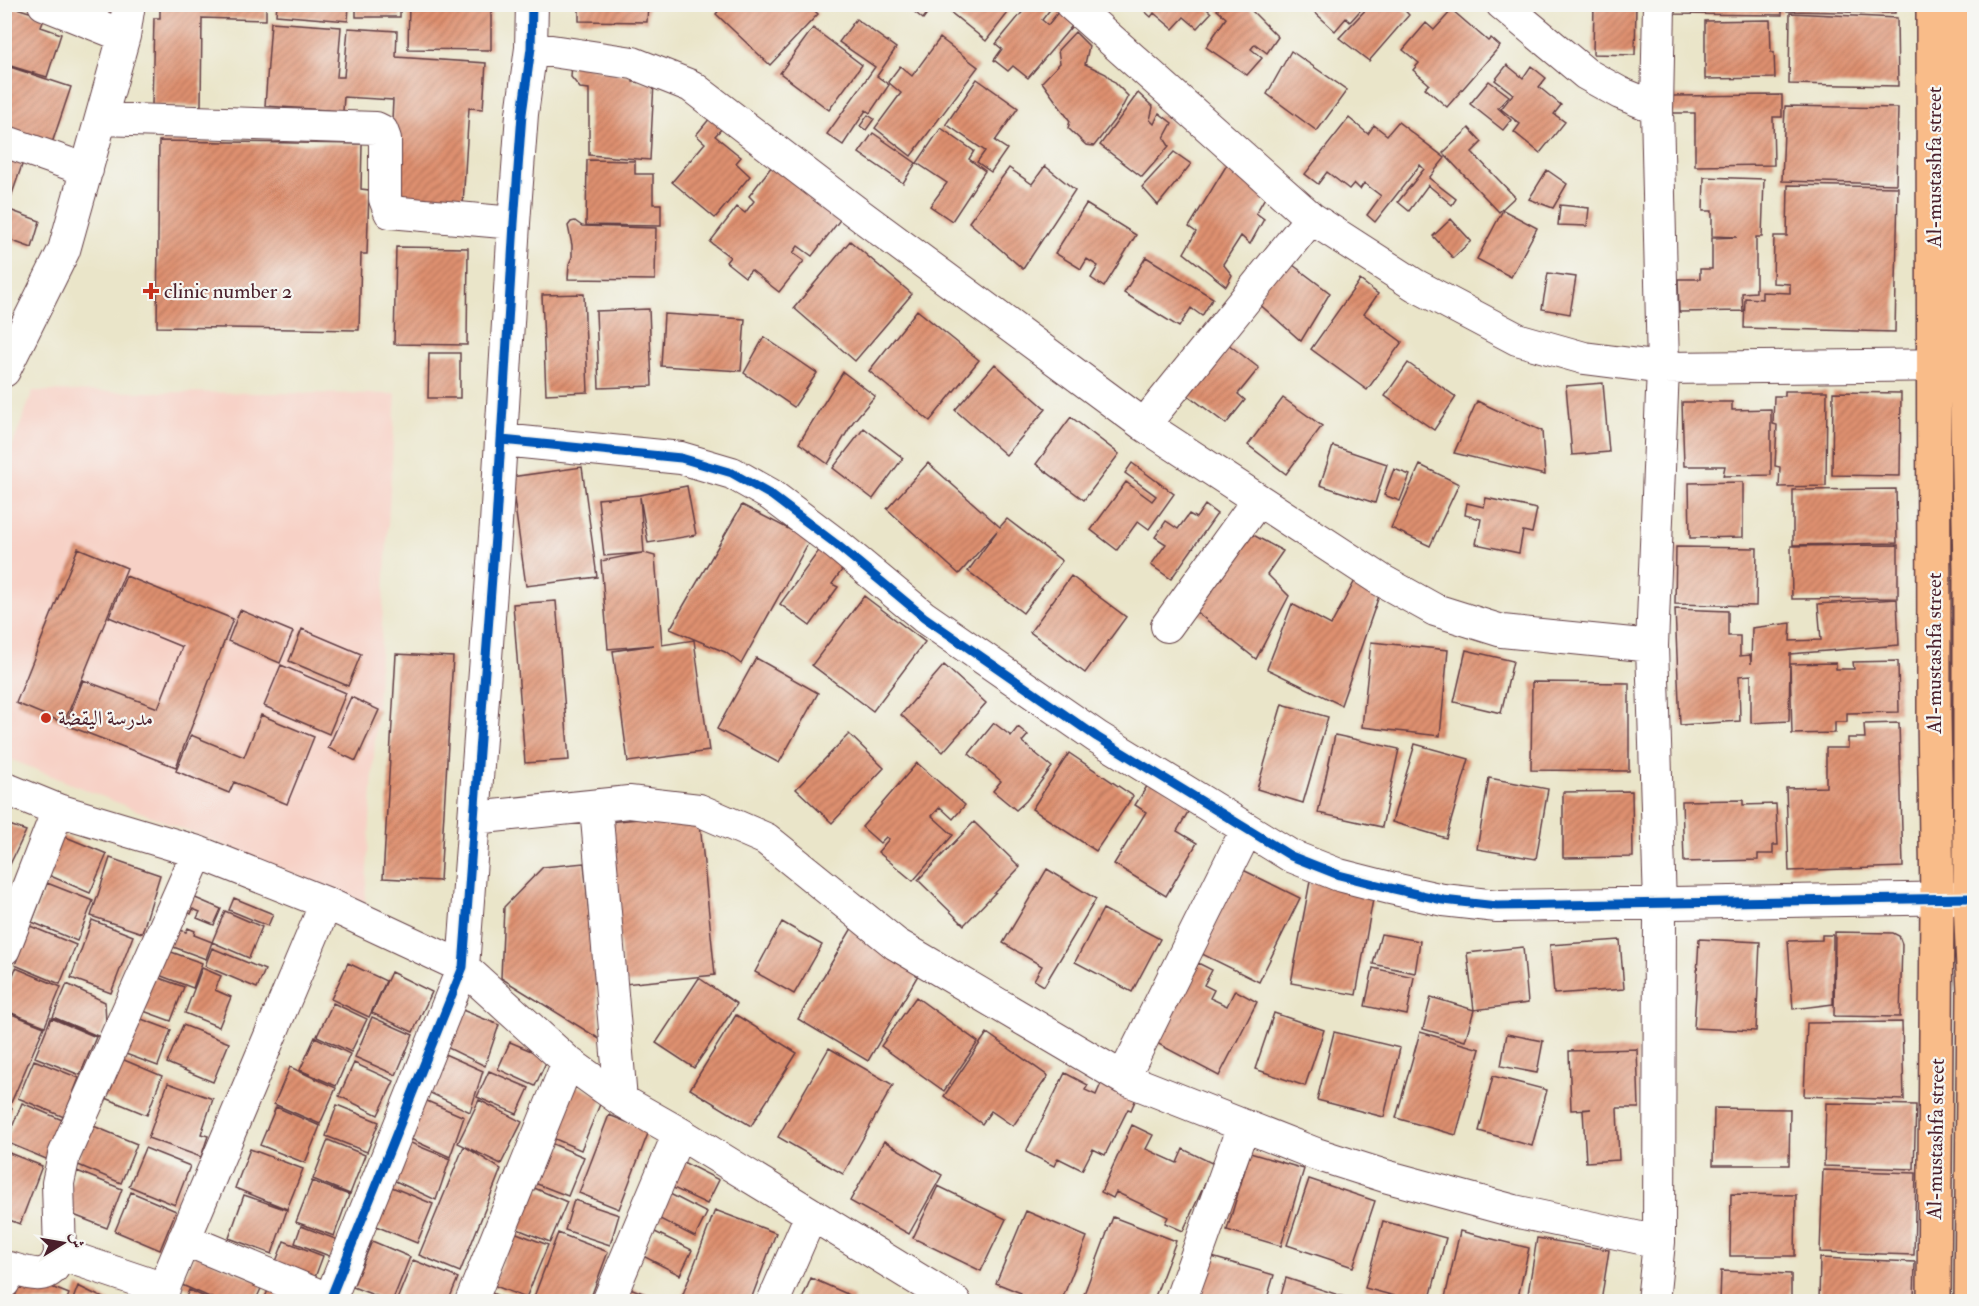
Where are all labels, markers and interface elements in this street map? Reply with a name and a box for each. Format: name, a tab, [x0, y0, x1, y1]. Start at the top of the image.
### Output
street label: Al-mustashfa street	[1921, 86, 1948, 249]
place label: clinic number 2	[164, 278, 292, 305]
marker: clinic number 2	[142, 282, 160, 300]
street label: Al-mustashfa street	[1921, 572, 1948, 735]
place label: مدرسة اليقضة	[58, 705, 153, 732]
marker: مدرسة اليقضة	[39, 711, 53, 725]
street label: Al-mustashfa street	[1921, 1058, 1951, 1221]
north arrow	[33, 1213, 93, 1273]
text: ش	[65, 1231, 88, 1250]

